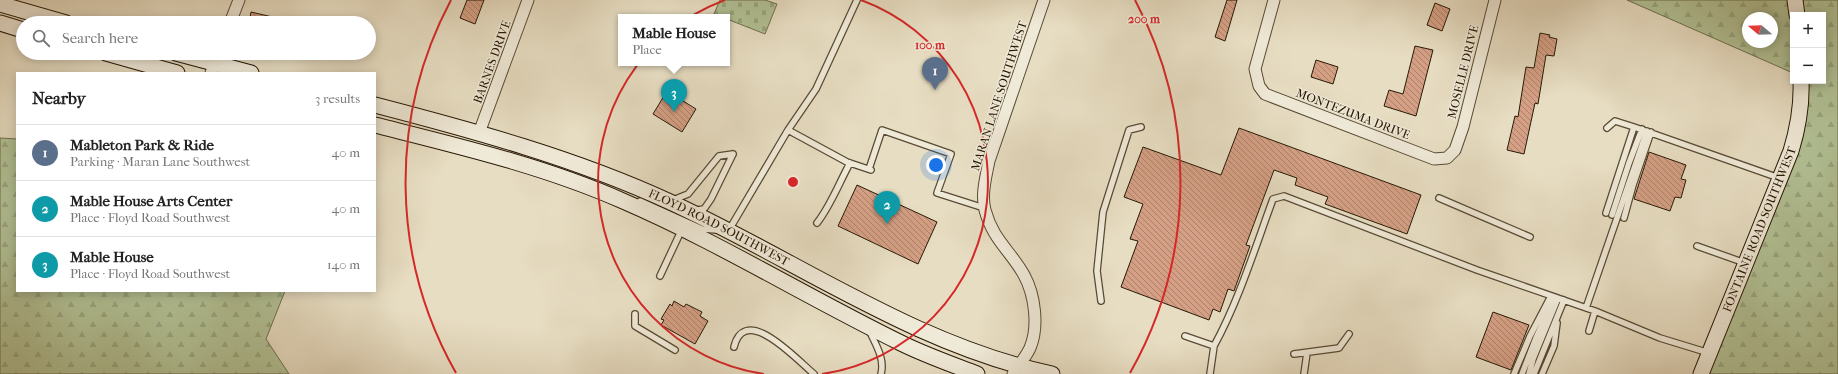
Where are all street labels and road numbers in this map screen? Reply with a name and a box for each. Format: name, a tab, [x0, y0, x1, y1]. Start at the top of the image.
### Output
street label: MARAN LANE SOUTHWEST	[968, 18, 1030, 173]
street label: BARNES DRIVE	[471, 19, 513, 105]
street label: MOSELLE DRIVE	[1445, 24, 1481, 120]
street label: MONTEZUMA DRIVE	[1294, 86, 1412, 142]
street label: FONTAINE ROAD SOUTHWEST	[1720, 144, 1799, 314]
street label: FLOYD ROAD SOUTHWEST	[646, 186, 793, 269]

